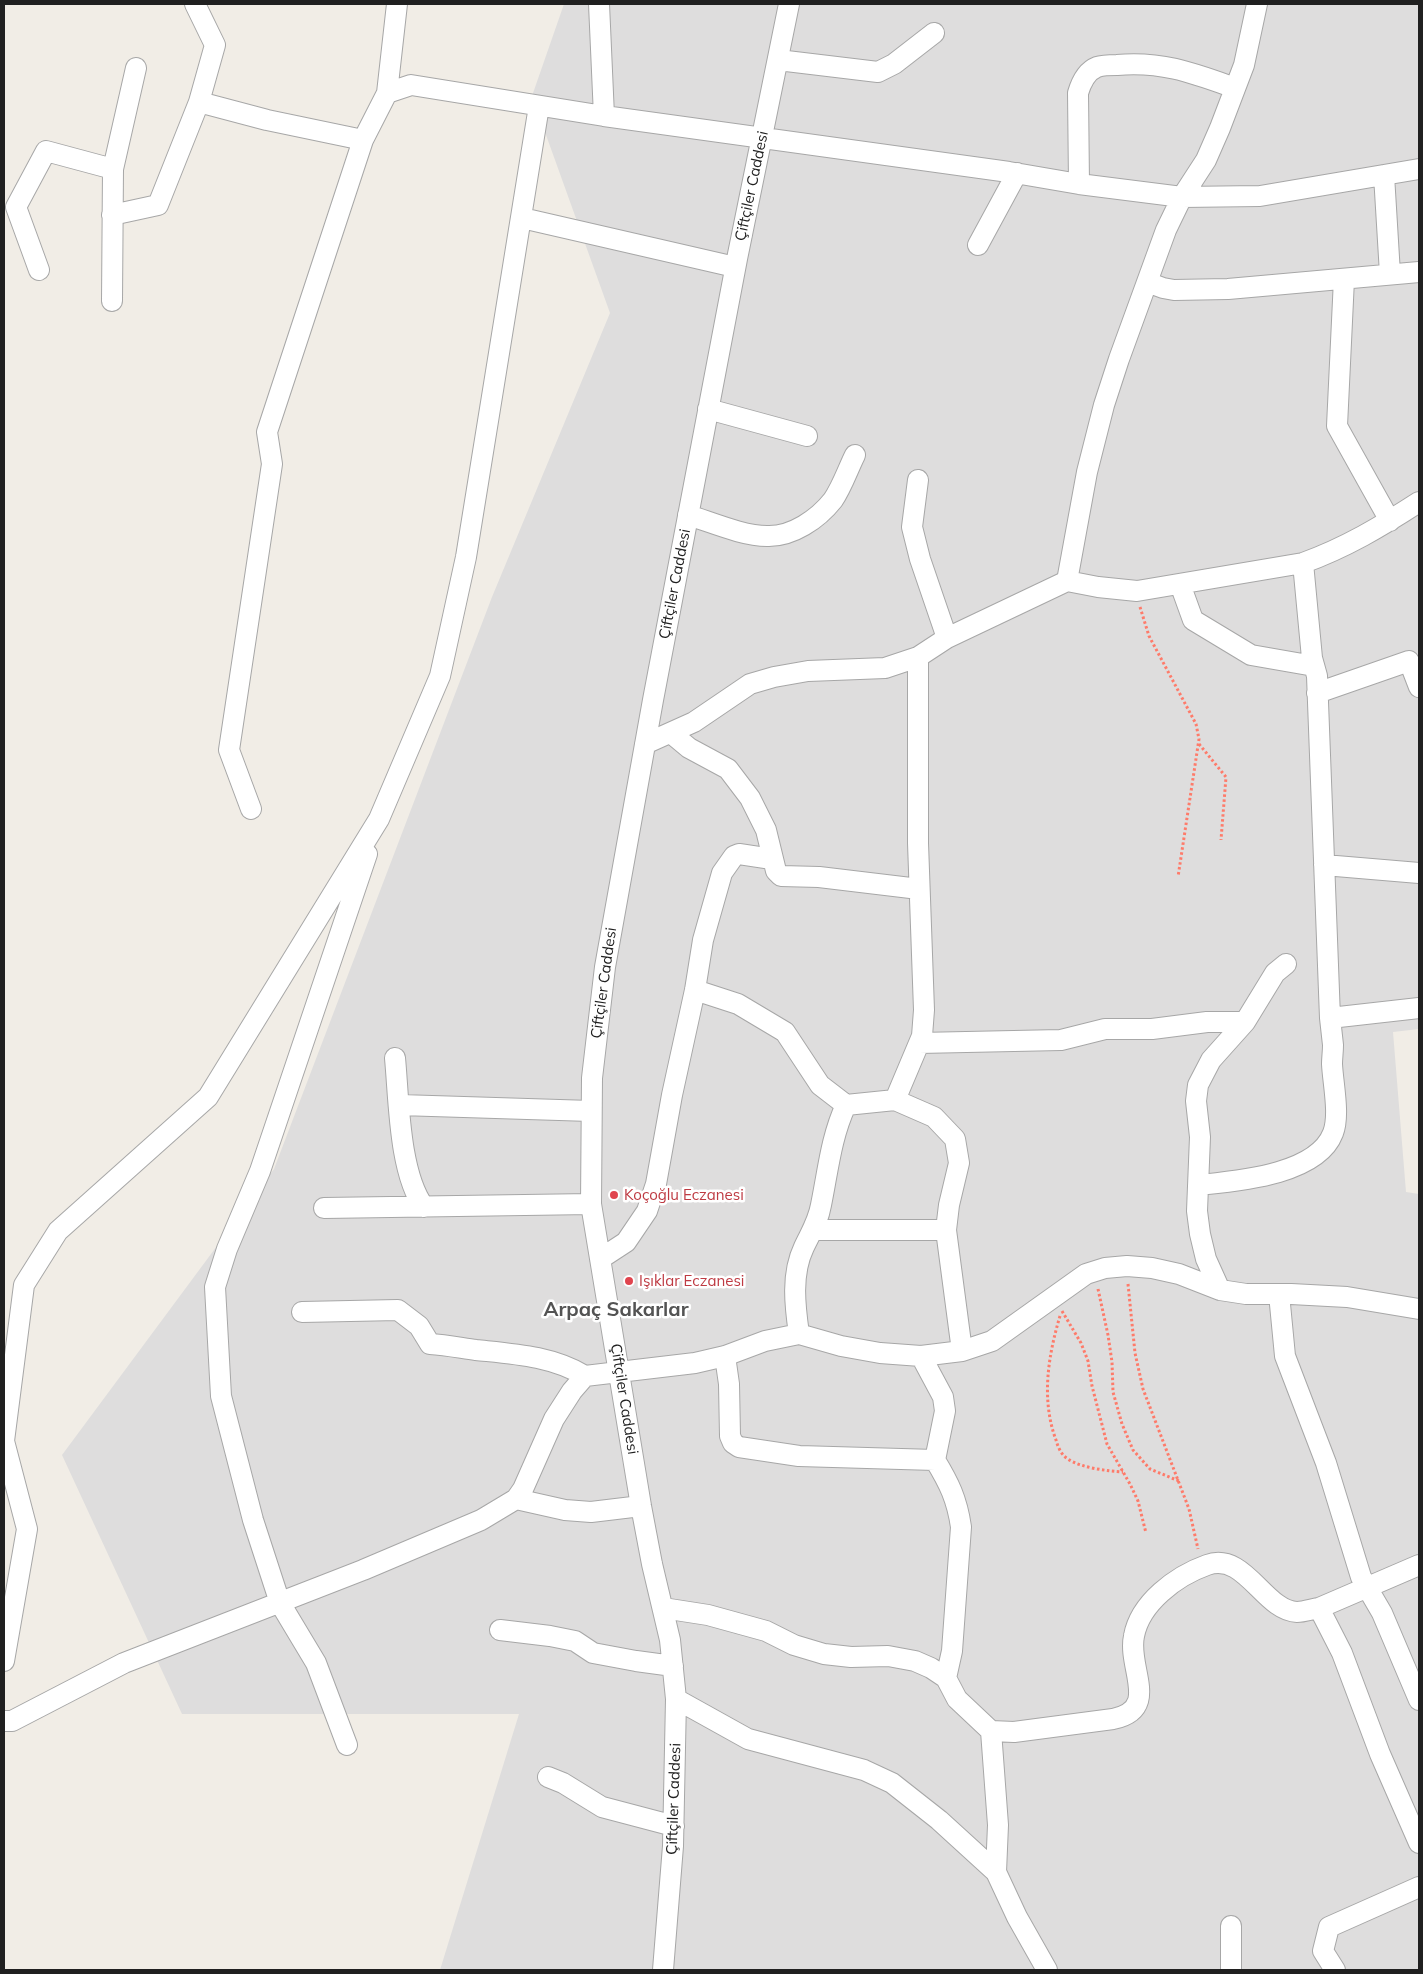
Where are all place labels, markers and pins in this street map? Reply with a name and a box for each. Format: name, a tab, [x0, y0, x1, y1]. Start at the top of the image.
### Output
place label: Koçoğlu Eczanesi	[624, 1186, 744, 1204]
marker: Koçoğlu Eczanesi	[608, 1189, 620, 1201]
place label: Işıklar Eczanesi	[639, 1272, 744, 1290]
marker: Işıklar Eczanesi	[623, 1275, 635, 1287]

